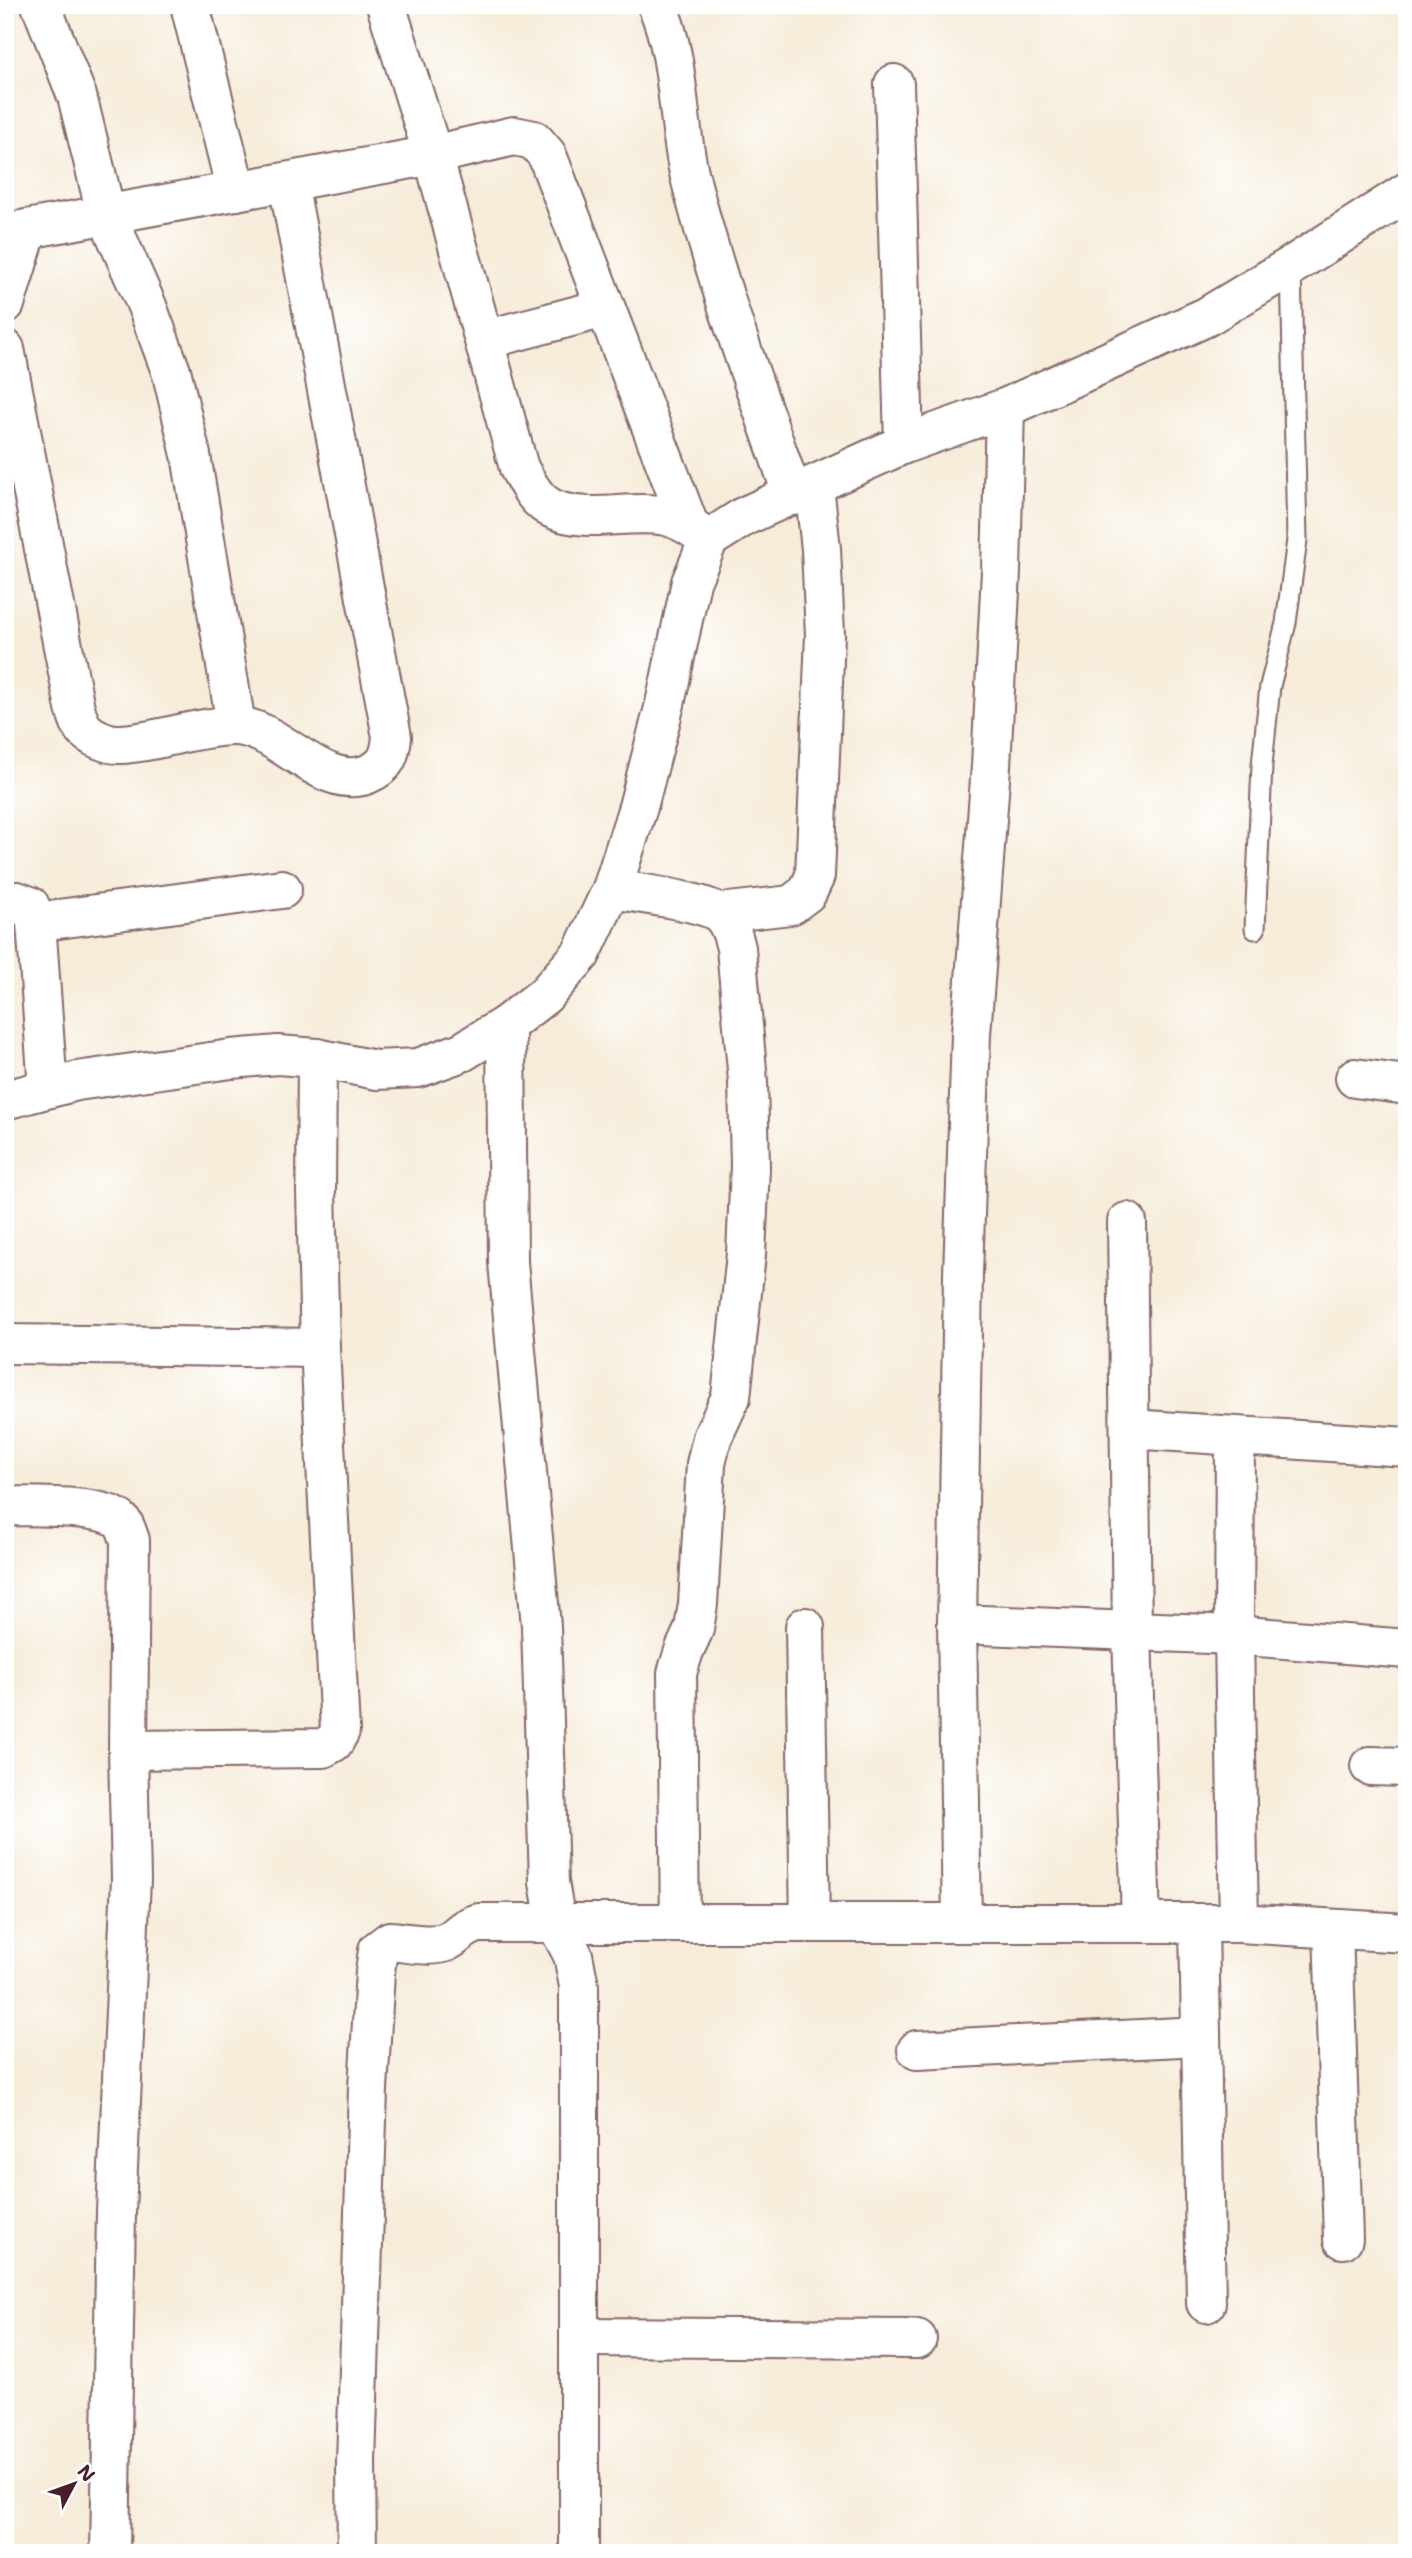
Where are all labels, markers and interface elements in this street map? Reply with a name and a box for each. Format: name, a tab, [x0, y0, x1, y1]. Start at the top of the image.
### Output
north arrow	[38, 2450, 108, 2520]
text: N	[72, 2459, 101, 2487]

